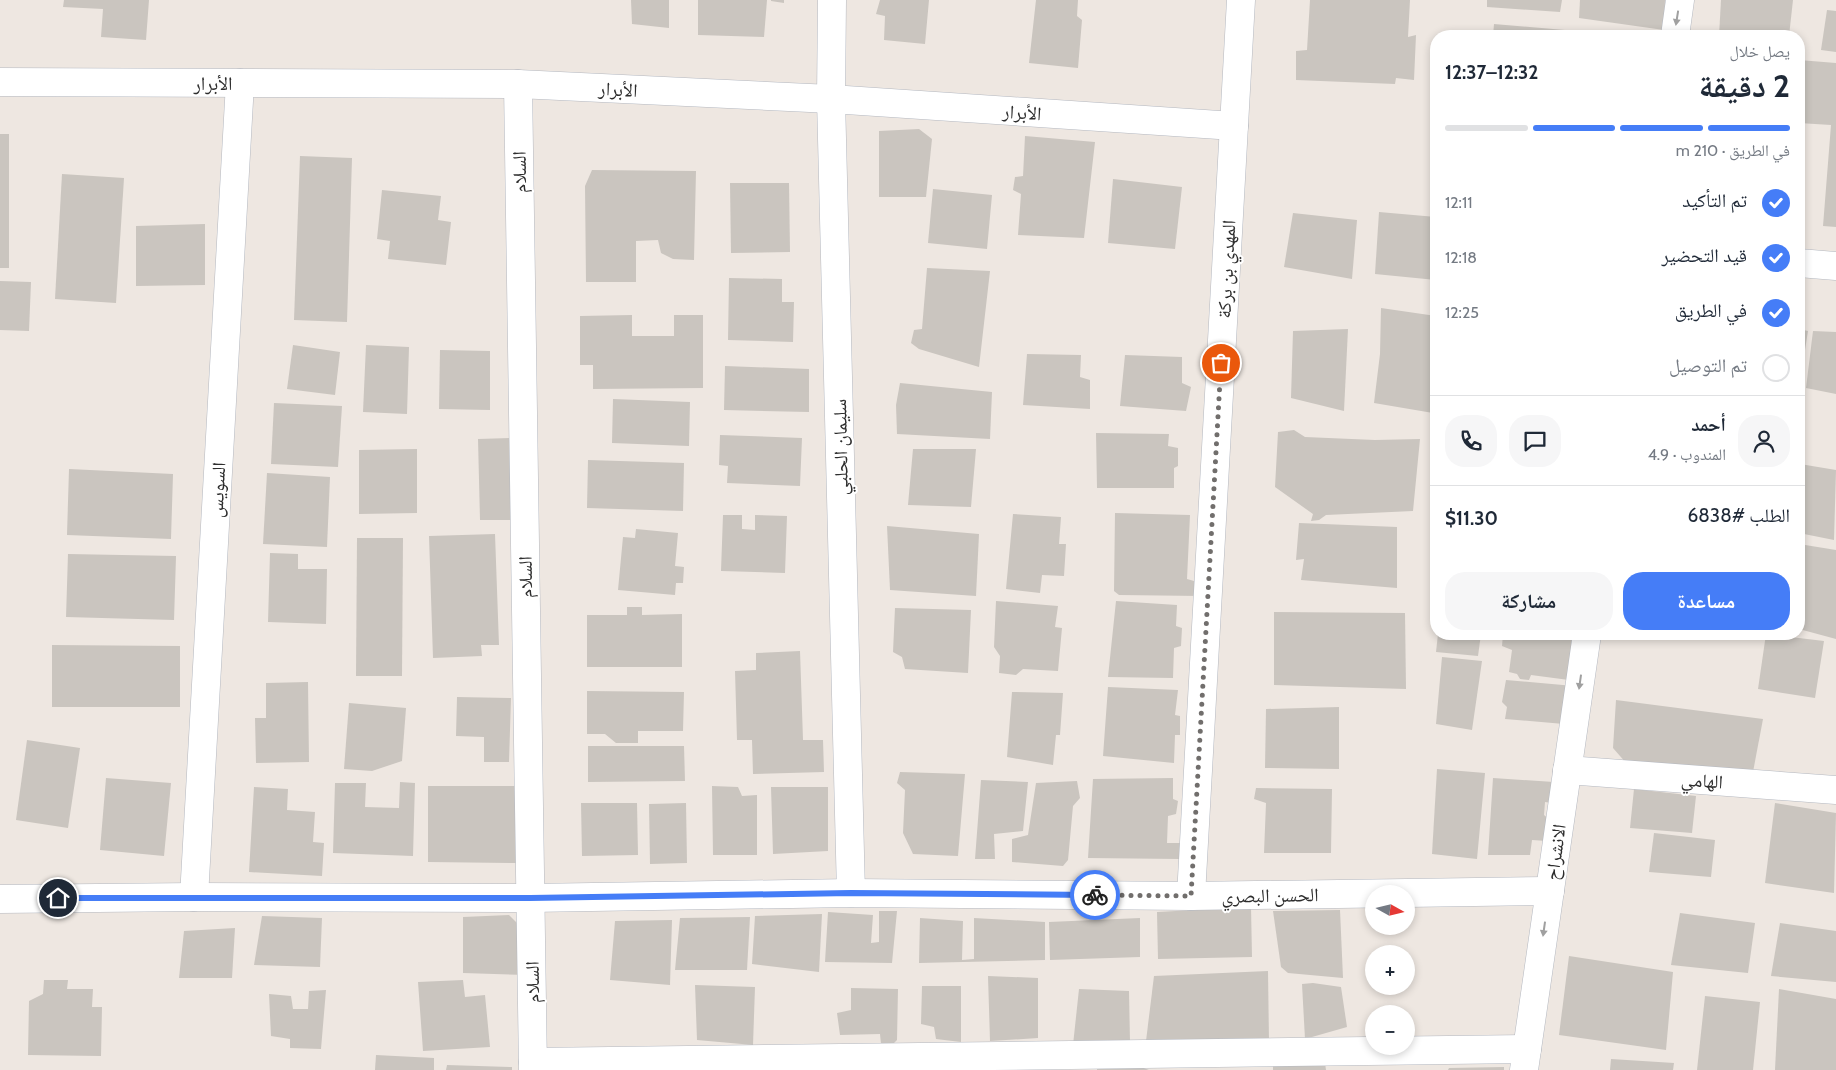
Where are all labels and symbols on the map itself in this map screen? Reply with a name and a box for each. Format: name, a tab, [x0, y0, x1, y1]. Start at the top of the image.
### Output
one-way arrow	[1673, 10, 1681, 26]
street label: الأبرار	[192, 72, 233, 95]
street label: الأبرار	[597, 77, 638, 102]
street label: الأبرار	[1001, 100, 1042, 125]
street label: السلام	[508, 151, 533, 193]
street label: المهدي بن بركة	[1212, 219, 1244, 319]
pin	[1200, 342, 1242, 384]
street label: سليمان الحلبي	[828, 398, 857, 495]
street label: السويس	[205, 462, 230, 519]
street label: السلام	[514, 556, 539, 598]
one-way arrow	[1576, 674, 1584, 690]
street label: الهامي	[1680, 768, 1724, 797]
street label: الانشراح	[1540, 823, 1571, 882]
courier	[1070, 870, 1120, 920]
pin	[37, 877, 79, 919]
street label: الحسن البصري	[1221, 883, 1319, 912]
north arrow	[1365, 885, 1415, 935]
one-way arrow	[1540, 922, 1548, 938]
street label: السلام	[521, 961, 546, 1003]

